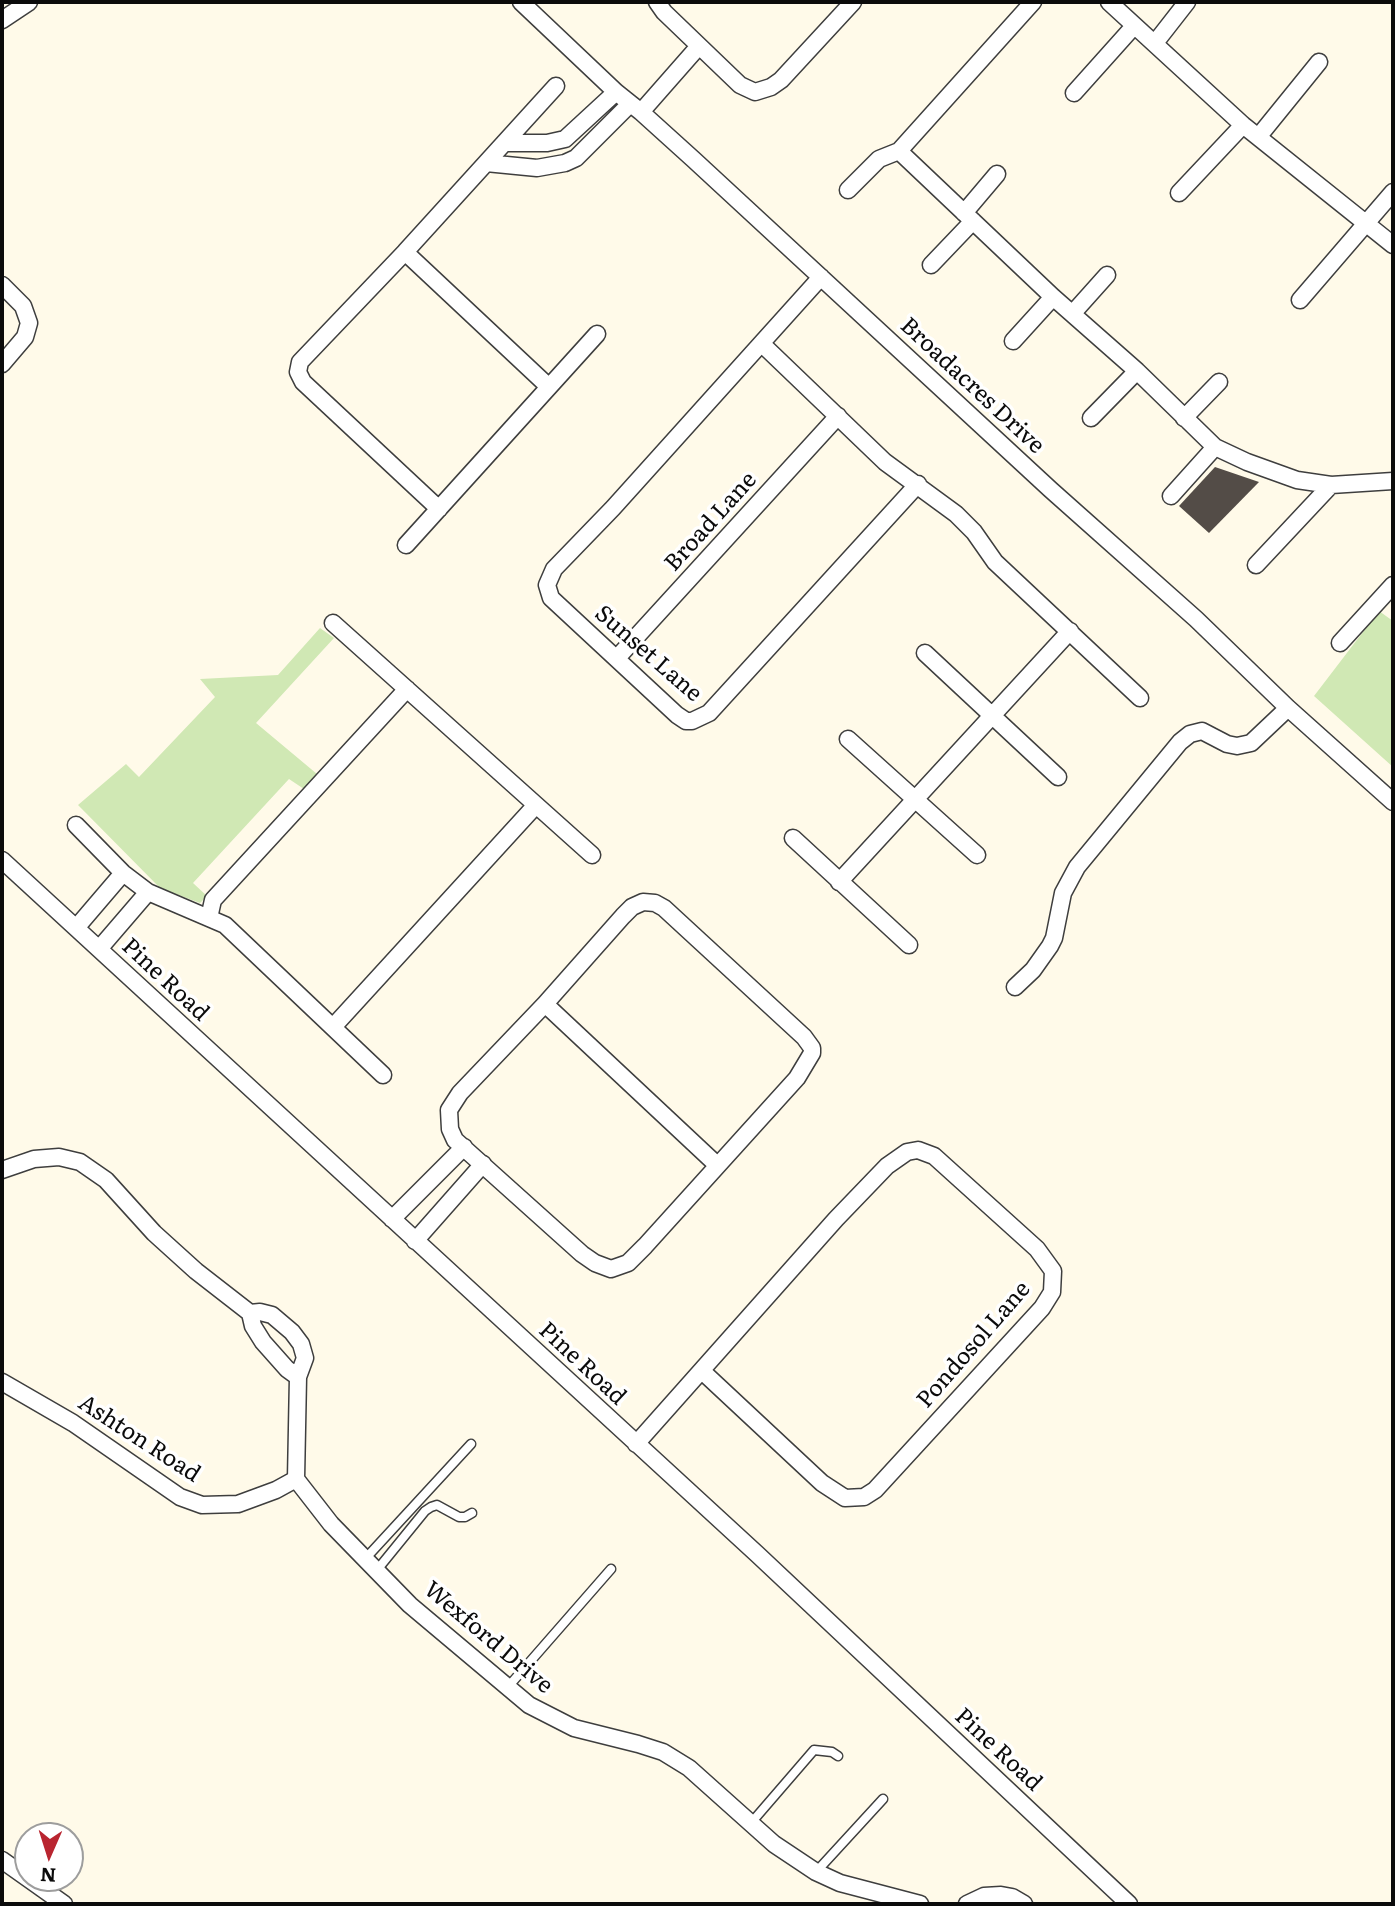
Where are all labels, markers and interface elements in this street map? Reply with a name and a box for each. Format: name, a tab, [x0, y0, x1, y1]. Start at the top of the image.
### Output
street label: Broadacres Drive	[894, 312, 1050, 460]
street label: Broad Lane	[659, 467, 763, 577]
street label: Sunset Lane	[589, 600, 707, 708]
street label: Pine Road	[116, 933, 214, 1027]
street label: Pondosol Lane	[911, 1276, 1037, 1414]
street label: Pine Road	[533, 1317, 631, 1411]
street label: Ashton Road	[73, 1389, 205, 1489]
street label: Wexford Drive	[418, 1576, 558, 1700]
street label: Pine Road	[949, 1703, 1047, 1797]
north arrow	[14, 1822, 84, 1892]
text: N	[39, 1862, 57, 1890]

